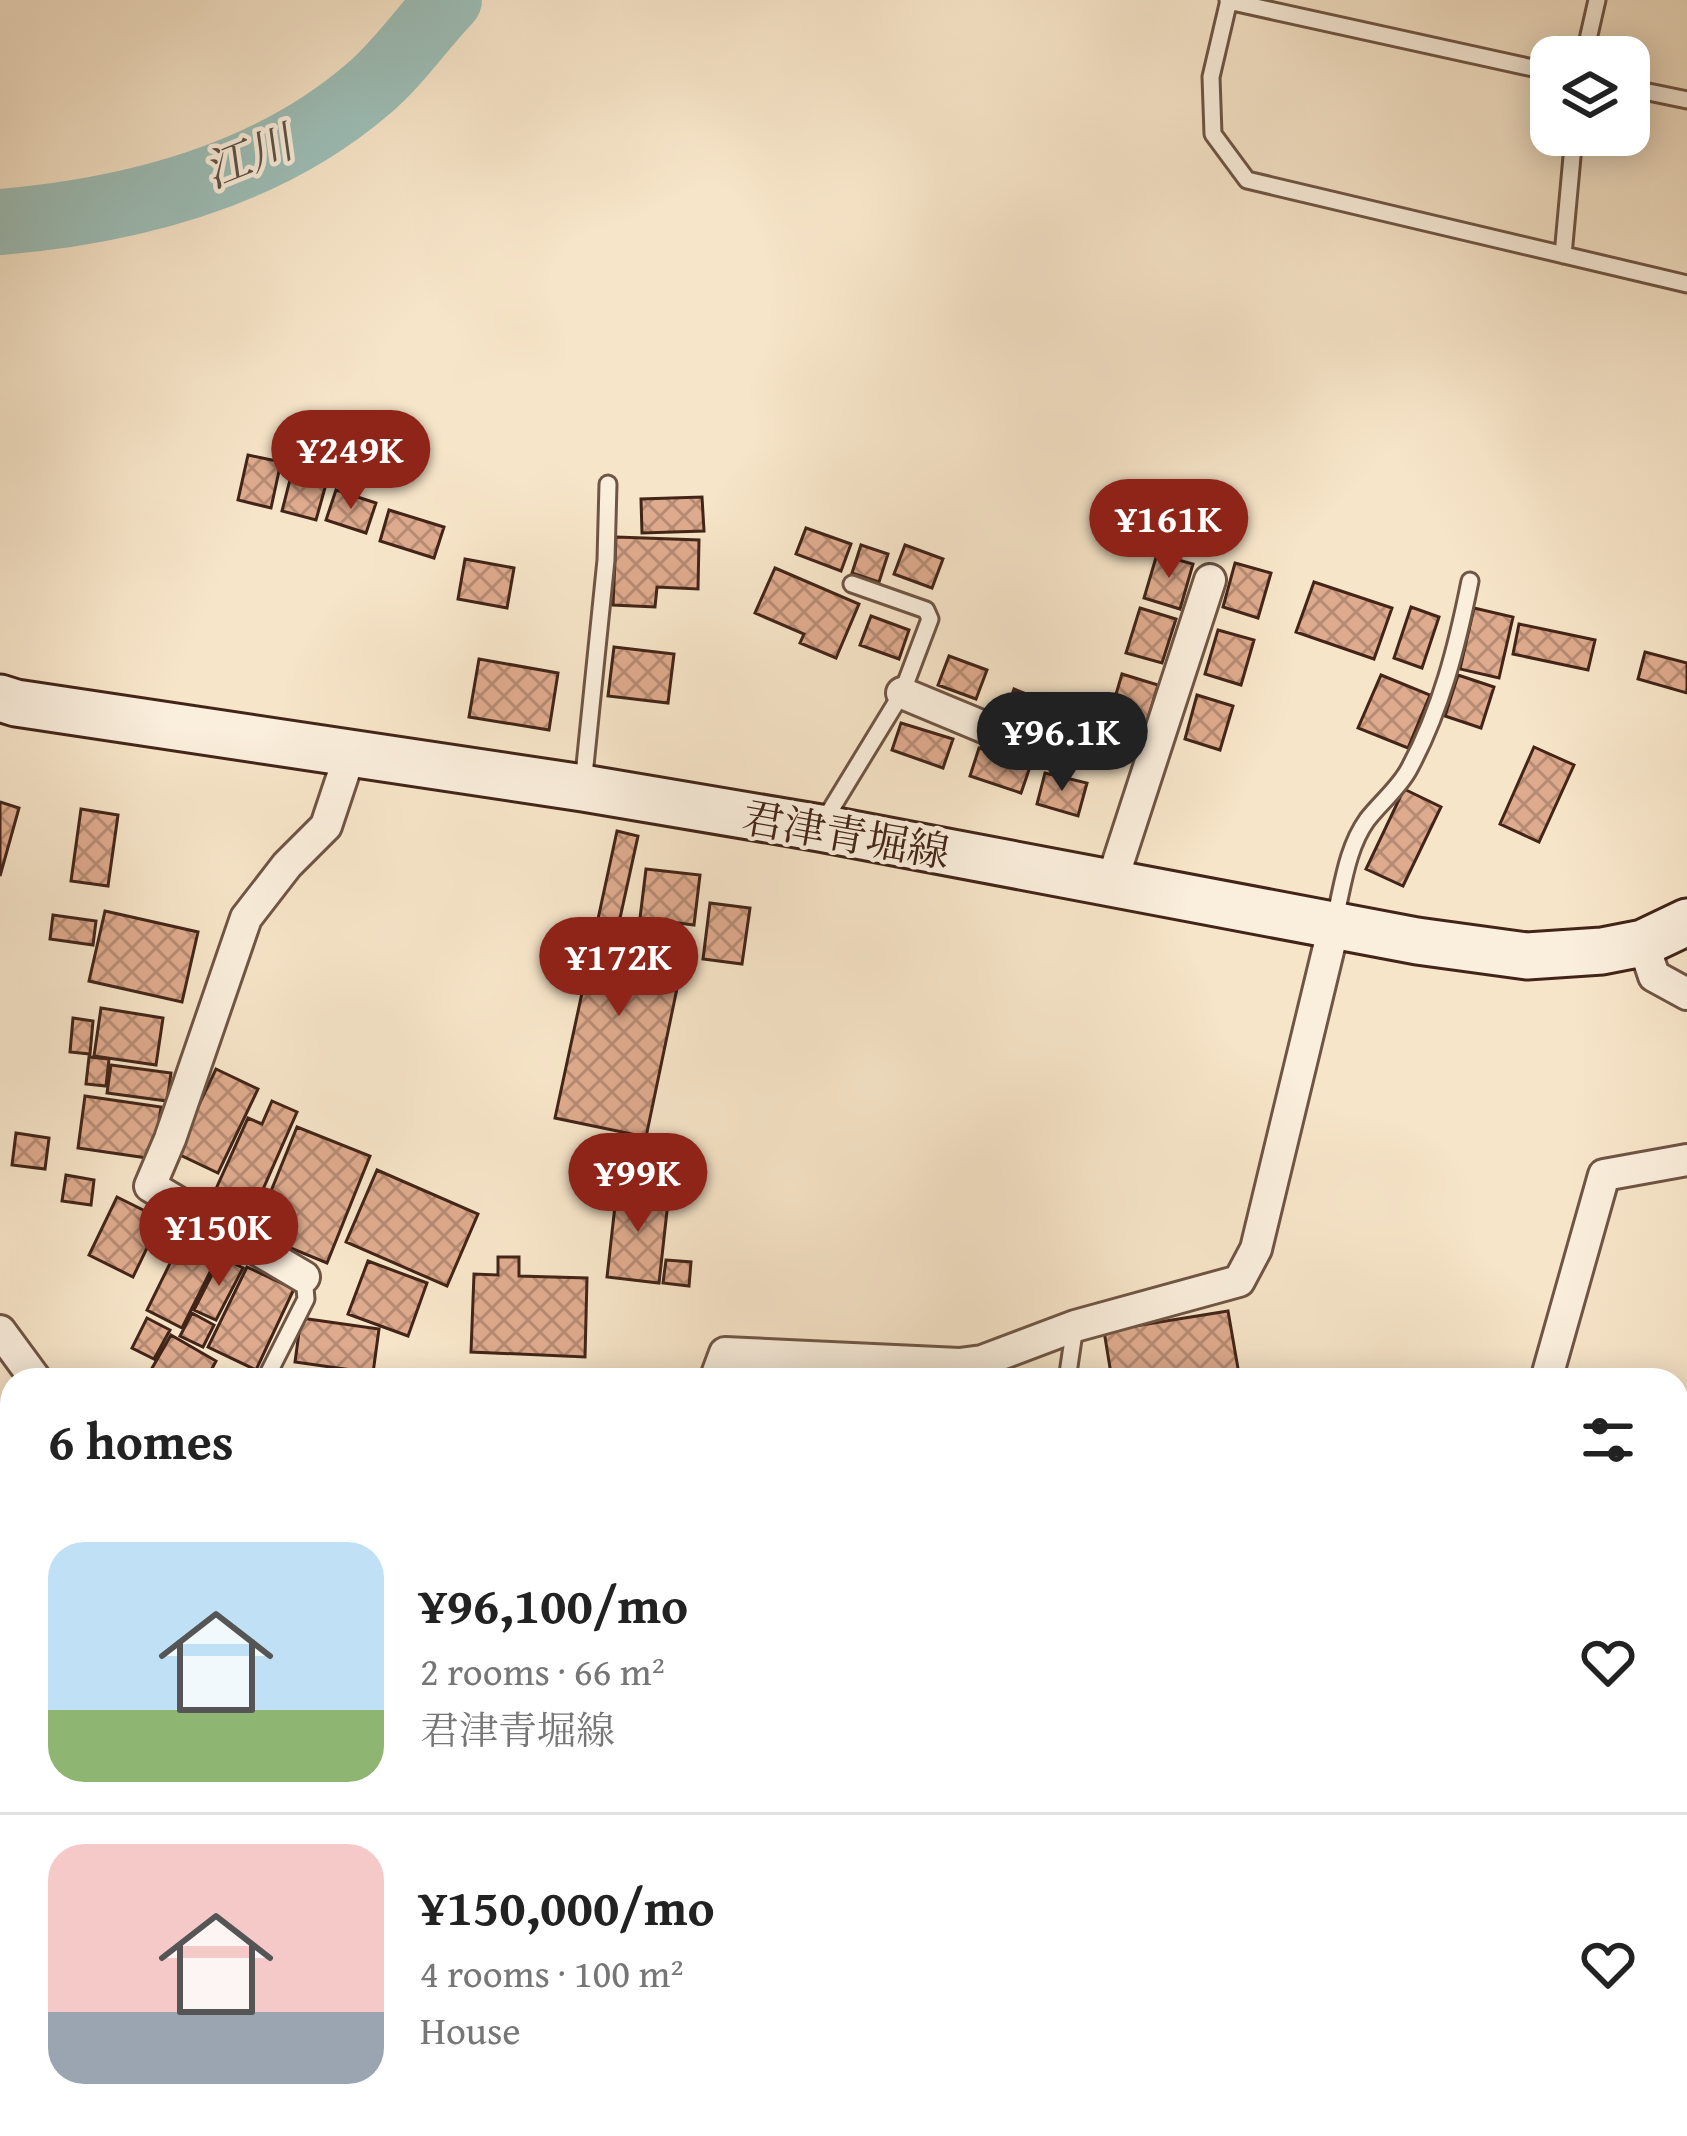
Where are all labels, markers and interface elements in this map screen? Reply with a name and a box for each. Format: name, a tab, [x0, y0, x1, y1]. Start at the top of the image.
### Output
map controls	[1530, 36, 1650, 156]
button: layers	[1530, 36, 1650, 156]
water label: 江川	[194, 107, 307, 203]
pin: ¥249K	[267, 410, 435, 512]
text: ¥249K	[298, 420, 404, 477]
pin: ¥161K	[1085, 479, 1253, 581]
text: ¥161K	[1116, 489, 1222, 546]
pin: ¥96.1K	[964, 692, 1160, 794]
text: ¥96.1K	[1004, 702, 1120, 759]
street label: 君津青堀線	[737, 786, 955, 882]
pin: ¥172K	[535, 917, 703, 1019]
text: ¥172K	[566, 927, 672, 984]
pin: ¥99K	[567, 1133, 709, 1235]
text: ¥99K	[595, 1143, 681, 1200]
pin: ¥150K	[135, 1187, 303, 1289]
text: ¥150K	[166, 1197, 272, 1254]
text: 6 homes	[48, 1403, 234, 1478]
icon: filters	[1575, 1407, 1641, 1473]
text: ¥96,100/mo	[420, 1567, 688, 1642]
icon: home	[144, 1590, 288, 1734]
icon: heart	[1575, 1629, 1641, 1695]
text: 2 rooms · 66 m²	[420, 1642, 665, 1699]
text: 君津青堀線	[420, 1701, 615, 1758]
text: ¥150,000/mo	[420, 1869, 715, 1944]
icon: home	[144, 1892, 288, 2036]
icon: heart	[1575, 1931, 1641, 1997]
text: 4 rooms · 100 m²	[420, 1944, 684, 2001]
text: House	[420, 2001, 521, 2058]

